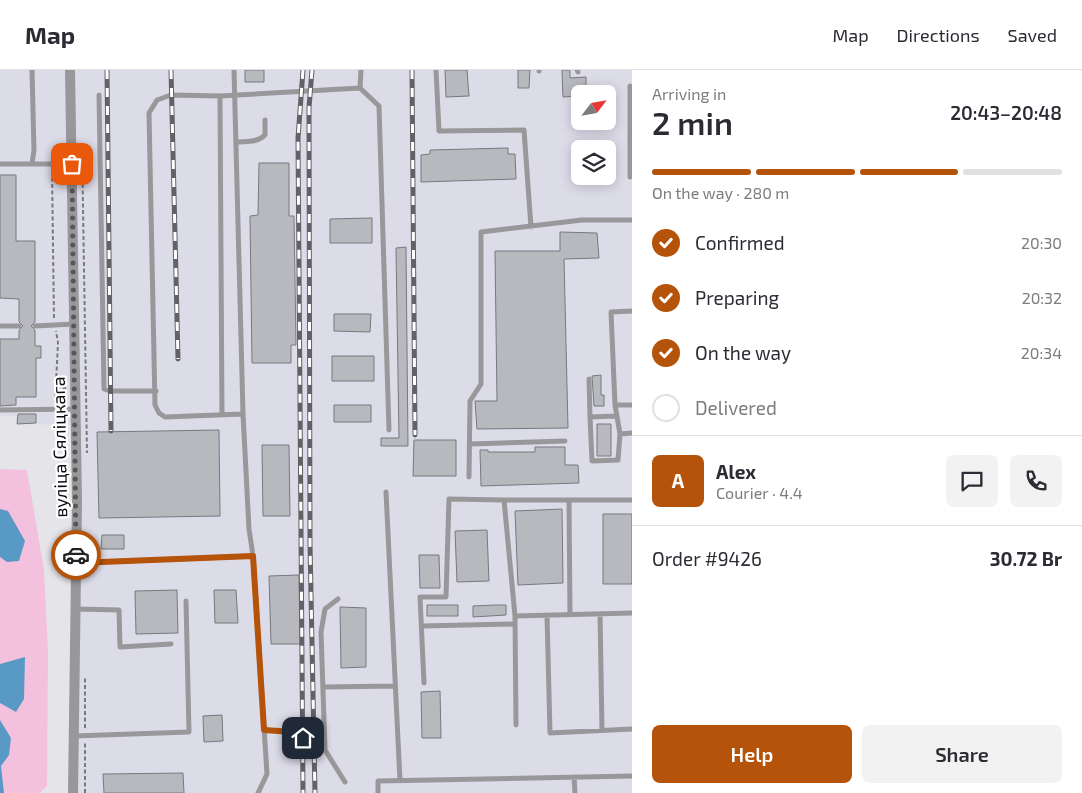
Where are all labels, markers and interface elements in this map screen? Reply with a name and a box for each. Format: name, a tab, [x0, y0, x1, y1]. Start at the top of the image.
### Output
text: Map	[25, 20, 75, 49]
text: Map	[832, 24, 869, 46]
text: Directions	[897, 24, 980, 46]
text: Saved	[1008, 24, 1057, 46]
text: Arriving in	[652, 84, 726, 103]
north arrow	[571, 85, 616, 130]
map controls	[571, 85, 616, 185]
text: 20:43–20:48	[950, 101, 1062, 124]
text: 2 min	[652, 103, 733, 141]
button: layers	[571, 140, 616, 185]
pin	[51, 143, 93, 185]
icon: bag	[58, 150, 86, 178]
text: On the way · 280 m	[652, 183, 789, 202]
icon: check	[652, 229, 680, 257]
text: Confirmed	[695, 231, 785, 254]
text: 20:30	[1021, 233, 1062, 252]
icon: check	[652, 284, 680, 312]
text: Preparing	[695, 286, 779, 309]
text: 20:32	[1022, 288, 1062, 307]
icon: check	[652, 339, 680, 367]
text: On the way	[695, 341, 791, 364]
text: 20:34	[1021, 343, 1062, 362]
street label: вуліца Сяліцкага	[47, 376, 71, 518]
text: Delivered	[695, 396, 777, 419]
button: chat	[946, 455, 998, 507]
button: phone	[1010, 455, 1062, 507]
text: Alex	[716, 460, 756, 483]
text: A	[672, 469, 684, 492]
text: Courier · 4.4	[716, 483, 803, 502]
courier	[51, 530, 101, 580]
icon: car	[62, 541, 90, 569]
text: Order #9426	[652, 547, 762, 570]
text: 30.72 Br	[990, 547, 1062, 570]
pin	[282, 717, 324, 759]
icon: home	[289, 724, 317, 752]
button: Help	[652, 725, 852, 783]
button: Share	[862, 725, 1062, 783]

